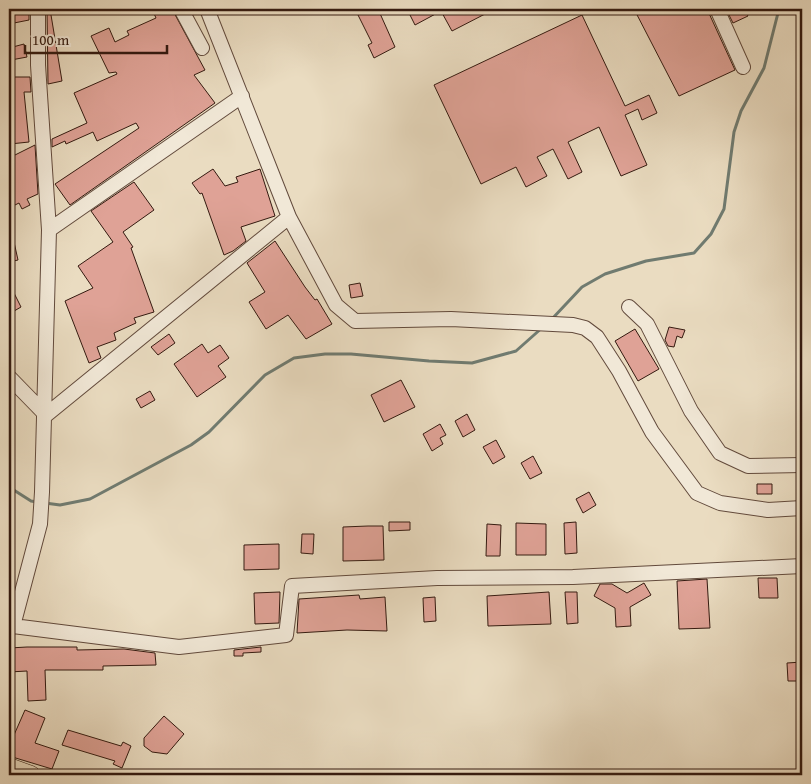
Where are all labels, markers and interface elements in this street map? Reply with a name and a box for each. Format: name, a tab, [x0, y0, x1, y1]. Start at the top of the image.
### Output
scale bar	[25, 22, 168, 54]
text: 100 m	[32, 29, 70, 50]

